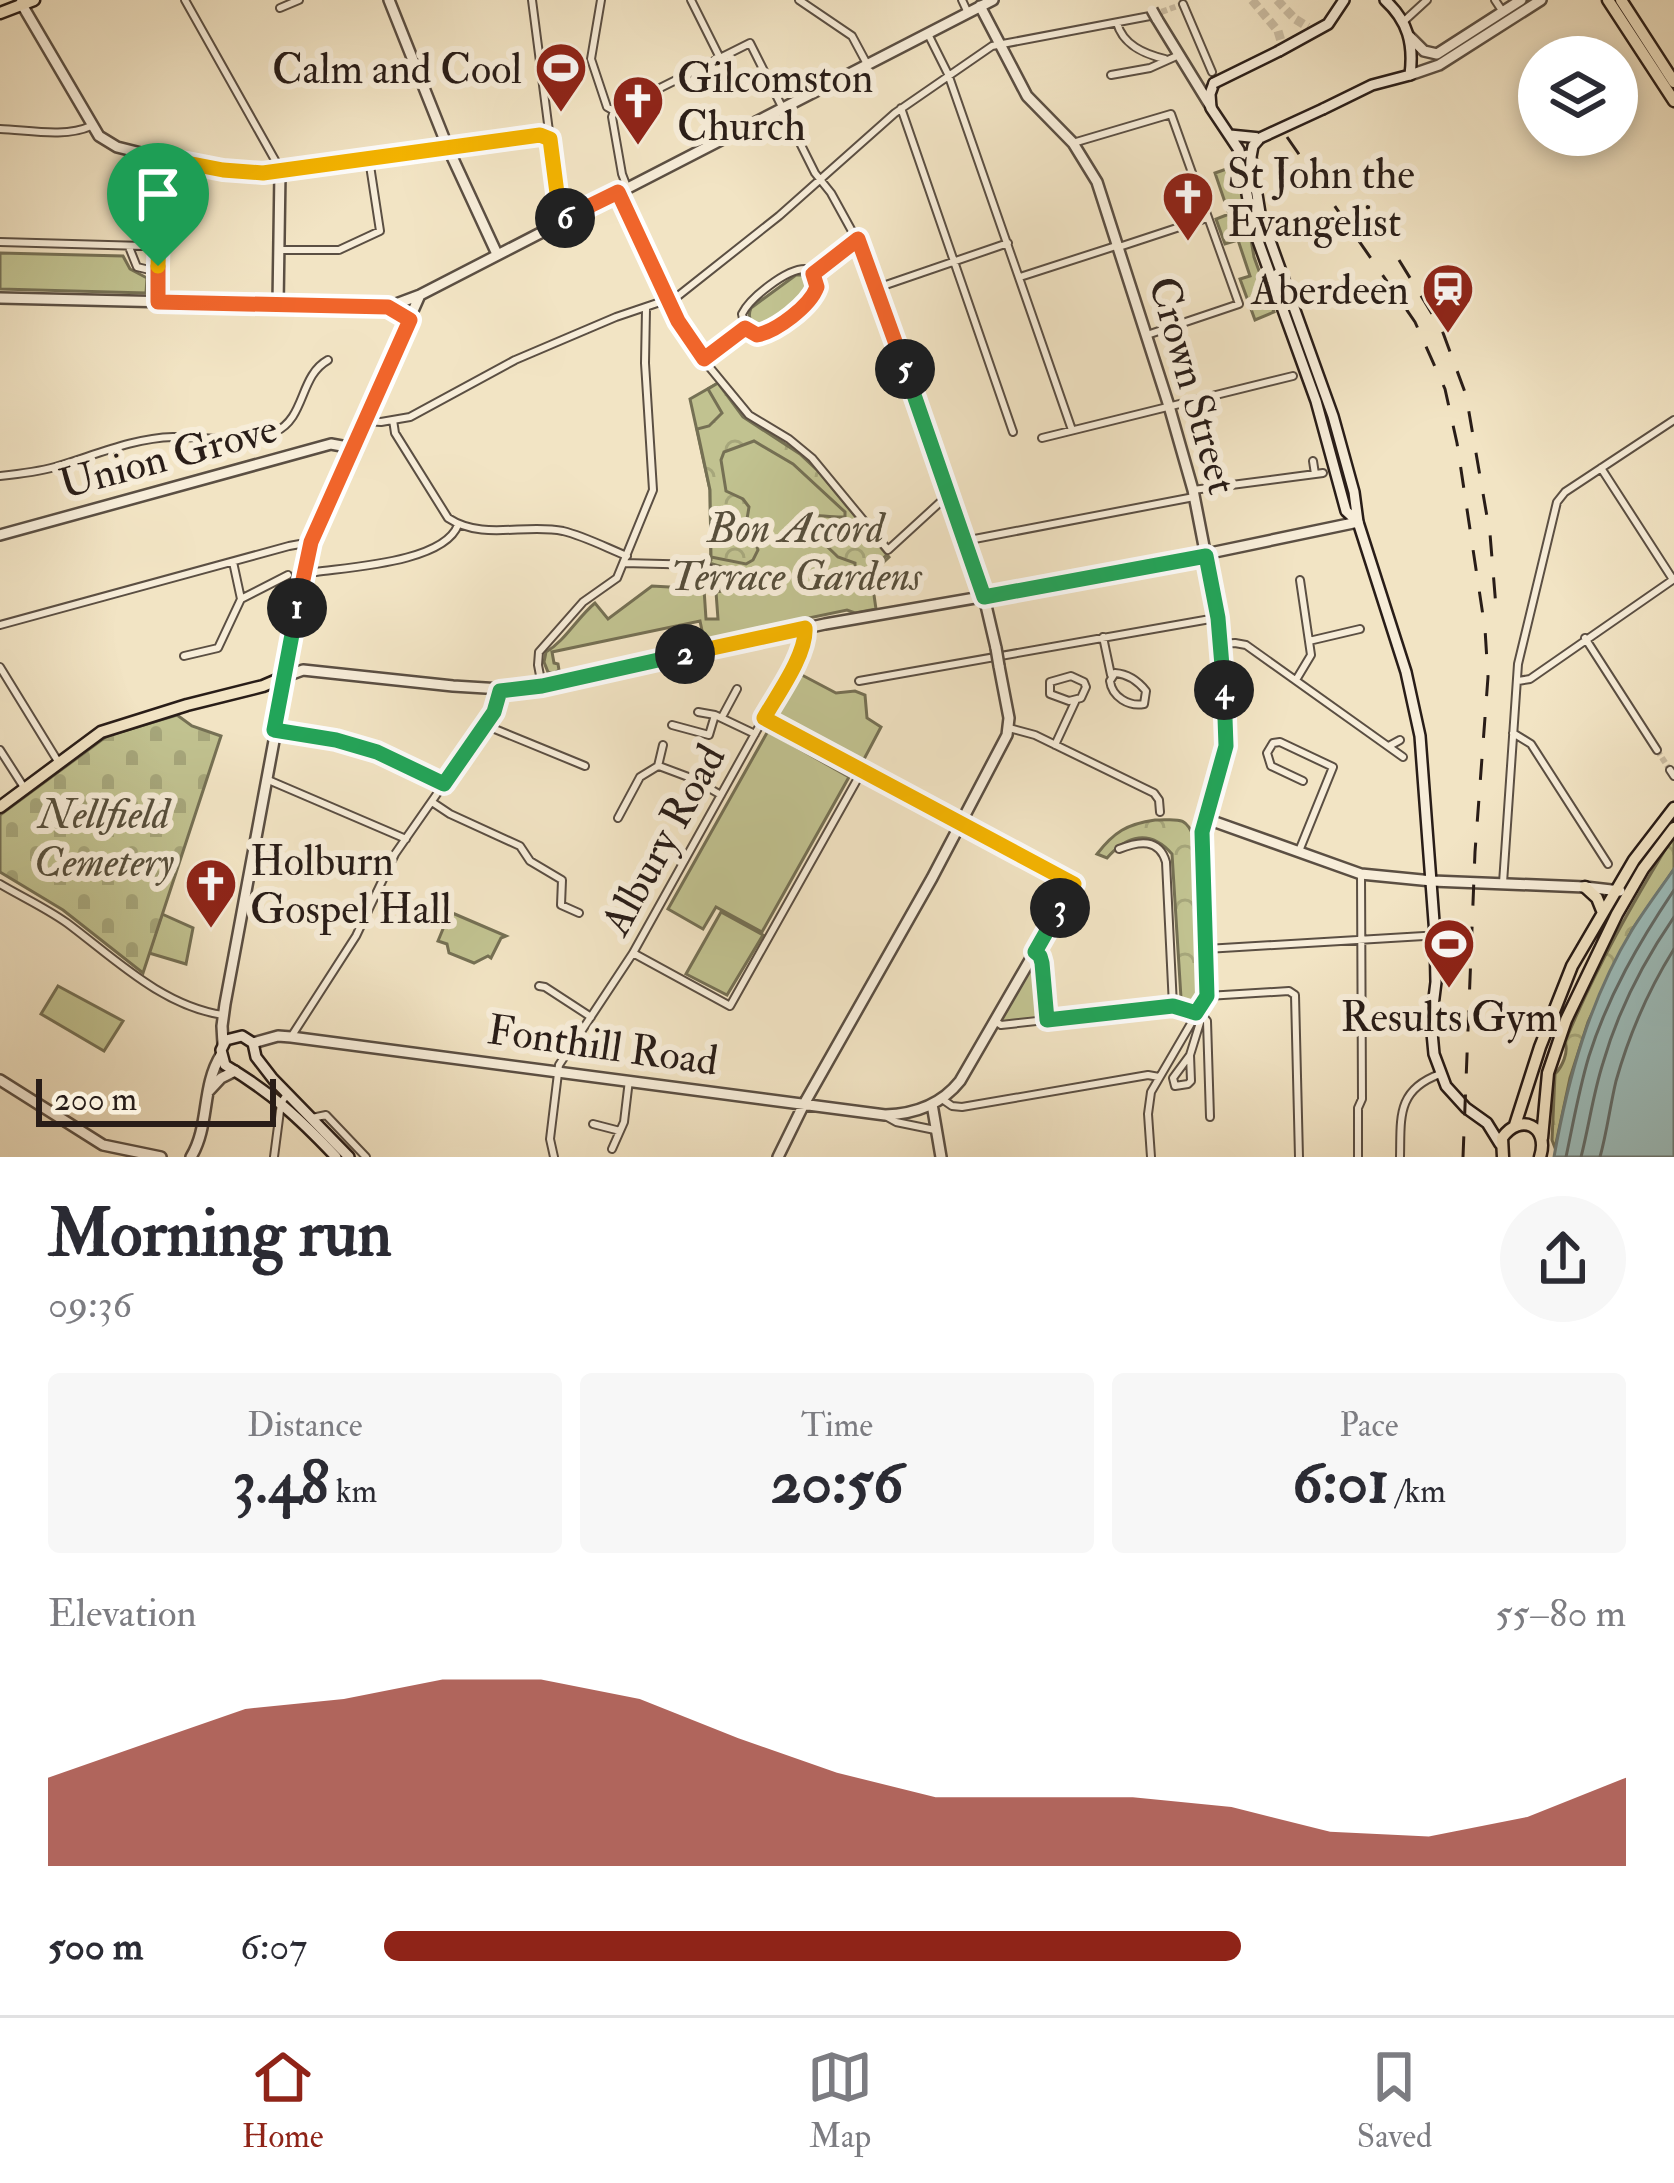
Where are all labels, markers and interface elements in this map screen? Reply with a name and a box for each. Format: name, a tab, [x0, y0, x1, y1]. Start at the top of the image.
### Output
map controls	[1518, 36, 1638, 156]
button: layers	[1518, 36, 1638, 156]
sports icon: Calm and Cool	[533, 40, 589, 114]
place label: Calm and Cool	[272, 44, 522, 96]
place label: Gilcomston Church	[677, 53, 873, 153]
church icon: Gilcomston Church	[610, 73, 666, 147]
pin	[107, 143, 209, 266]
place label: St John the Evangelist	[1227, 149, 1415, 249]
icon: arrive	[125, 161, 191, 227]
church icon: St John the Evangelist	[1160, 169, 1216, 243]
pin: 6	[535, 188, 595, 248]
text: 6	[557, 197, 573, 238]
station icon: Aberdeen	[1420, 261, 1476, 335]
place label: Aberdeen	[1250, 265, 1409, 317]
street label: Crown Street	[1136, 271, 1248, 500]
pin: 5	[875, 339, 935, 399]
text: 5	[898, 348, 912, 389]
street label: Union Grove	[54, 403, 283, 511]
park label: Bon Accord Terrace Gardens	[670, 503, 923, 603]
pin: 1	[267, 578, 327, 638]
text: 1	[291, 587, 303, 628]
pin: 2	[655, 624, 715, 684]
text: 2	[677, 633, 693, 674]
pin: 4	[1194, 660, 1254, 720]
text: 4	[1215, 669, 1233, 710]
street label: Albury Road	[590, 735, 738, 945]
park label: Nellfield Cemetery	[34, 789, 175, 889]
place label: Holburn Gospel Hall	[250, 836, 452, 936]
church icon: Holburn Gospel Hall	[183, 856, 239, 930]
pin: 3	[1030, 878, 1090, 938]
text: 3	[1054, 887, 1066, 928]
sports icon: Results Gym	[1421, 916, 1477, 990]
place label: Results Gym	[1340, 992, 1558, 1044]
street label: Fonthill Road	[484, 1004, 722, 1088]
scale bar	[36, 1073, 276, 1126]
text: 200 m	[54, 1079, 137, 1120]
text: Morning run	[48, 1193, 392, 1276]
button: share	[1500, 1196, 1626, 1322]
text: 09:36	[48, 1280, 132, 1329]
text: Distance	[247, 1405, 363, 1446]
text: Time	[801, 1405, 873, 1446]
text: Pace	[1339, 1405, 1399, 1446]
text: 3.48	[233, 1446, 329, 1521]
text: 20:56	[771, 1446, 903, 1521]
text: 6:01	[1292, 1446, 1389, 1521]
text: km	[329, 1471, 377, 1512]
text: /km	[1389, 1471, 1446, 1512]
text: Elevation	[48, 1589, 197, 1638]
text: 55–80 m	[1495, 1589, 1626, 1638]
text: 500 m	[48, 1922, 143, 1971]
text: 6:07	[240, 1922, 307, 1971]
tab: Home	[242, 2044, 324, 2157]
tab: Map	[807, 2044, 873, 2157]
tab: Saved	[1357, 2044, 1432, 2157]

